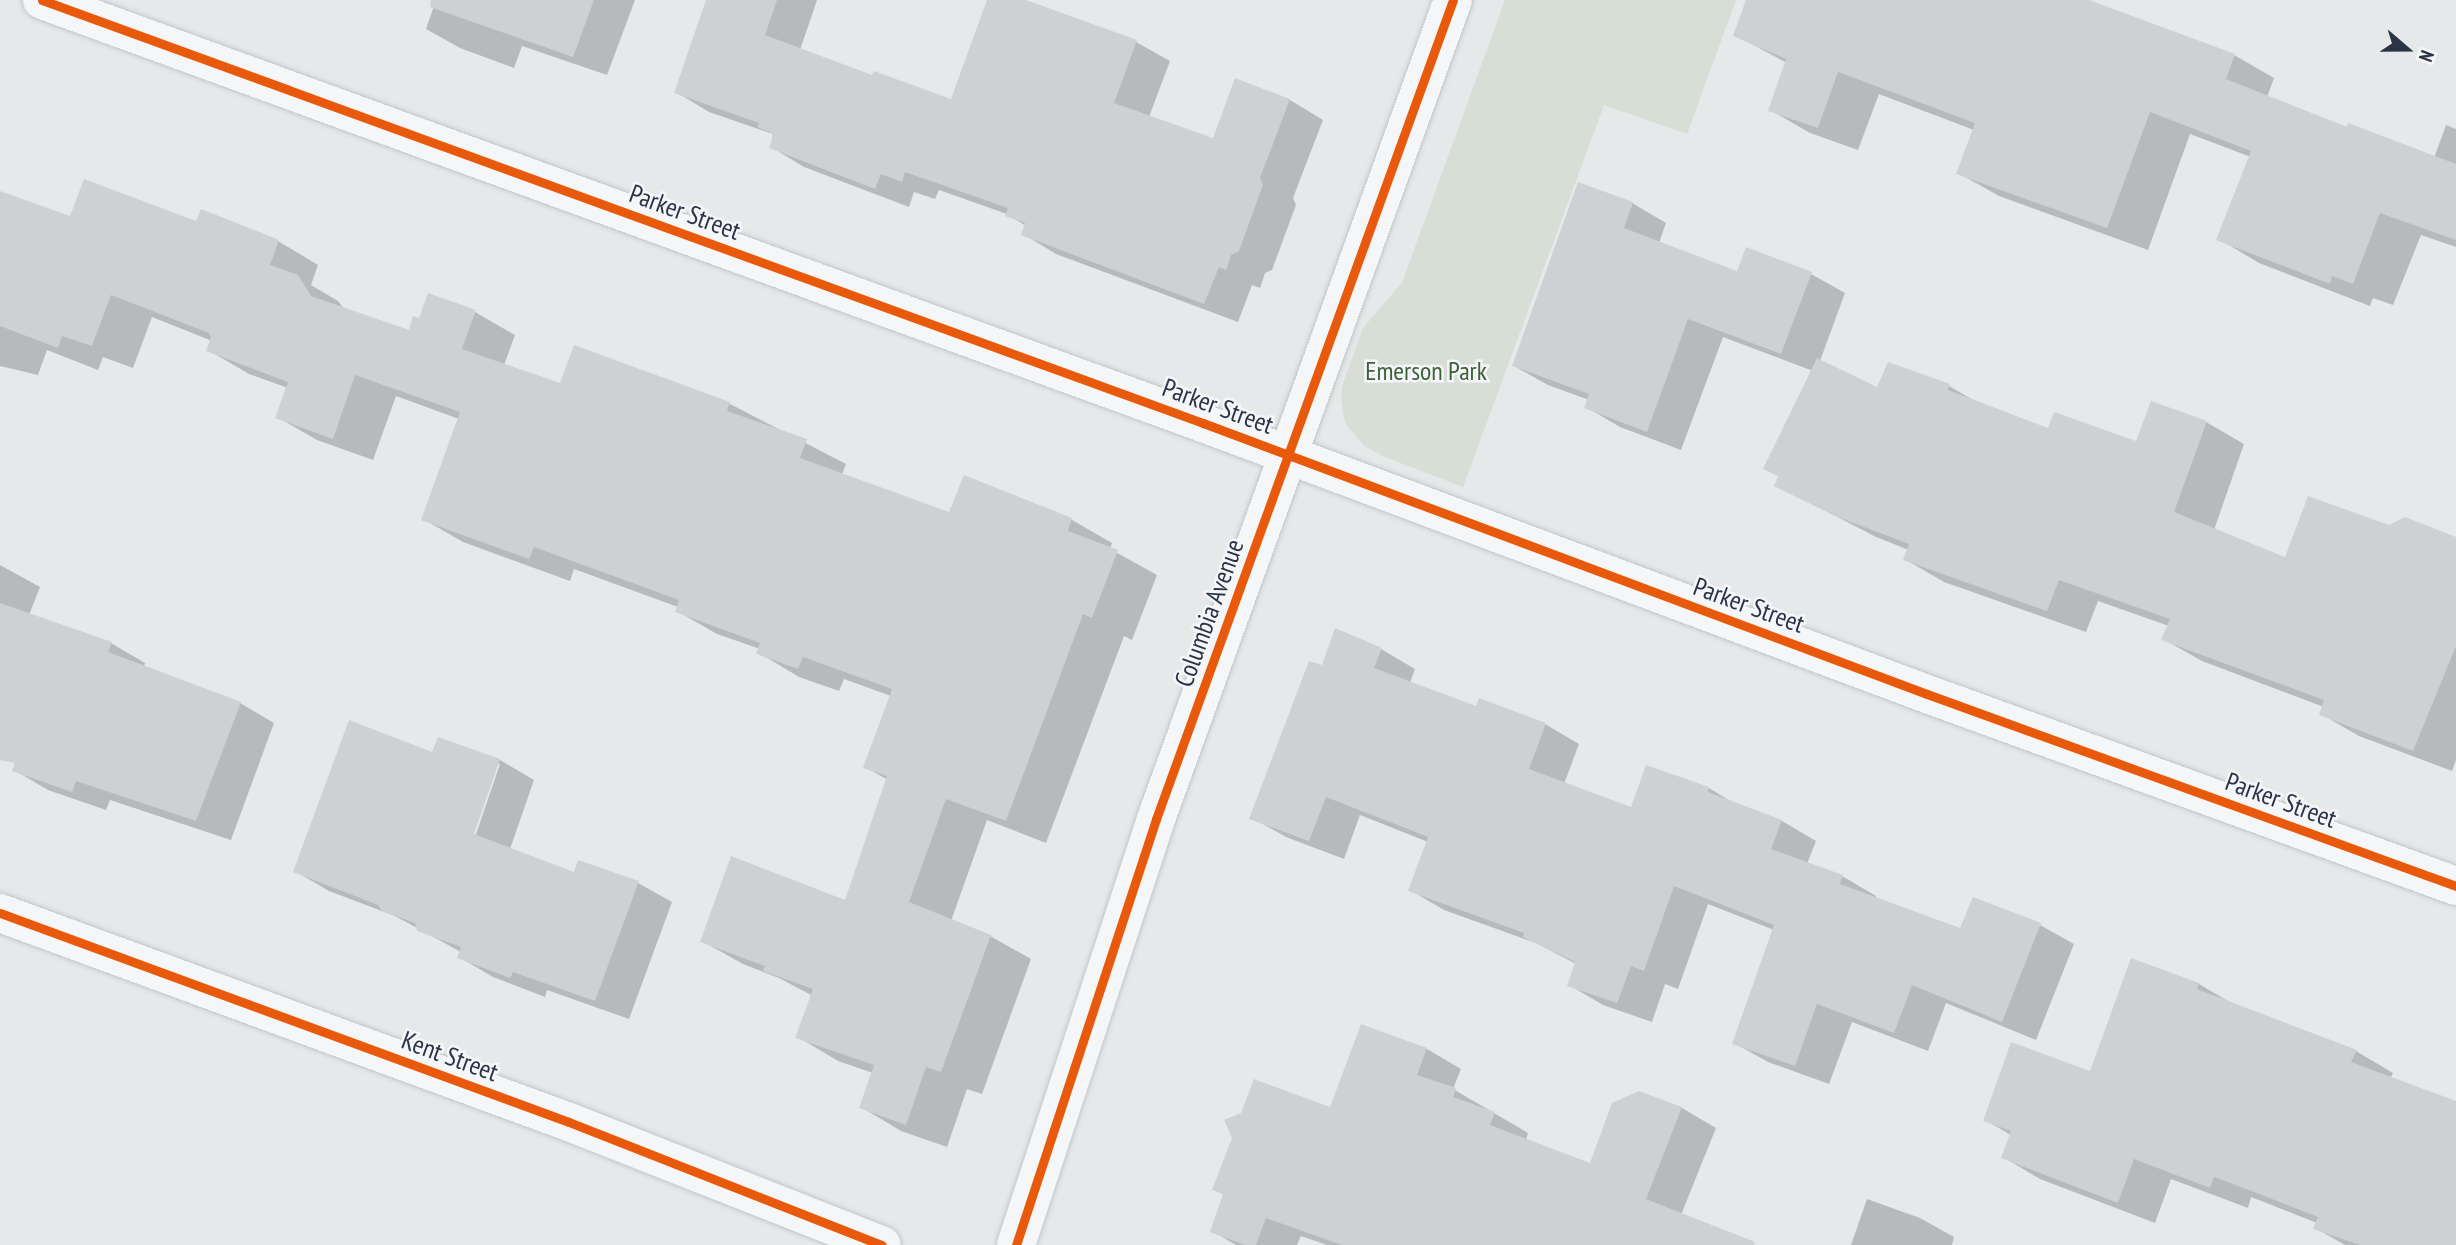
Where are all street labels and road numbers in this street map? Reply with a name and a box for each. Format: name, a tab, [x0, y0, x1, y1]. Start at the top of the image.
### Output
street label: Parker Street	[625, 178, 745, 246]
street label: Parker Street	[1158, 372, 1278, 440]
street label: Columbia Avenue	[1168, 535, 1250, 691]
street label: Parker Street	[1689, 571, 1809, 639]
street label: Parker Street	[2221, 766, 2341, 834]
street label: Kent Street	[397, 1024, 503, 1088]

